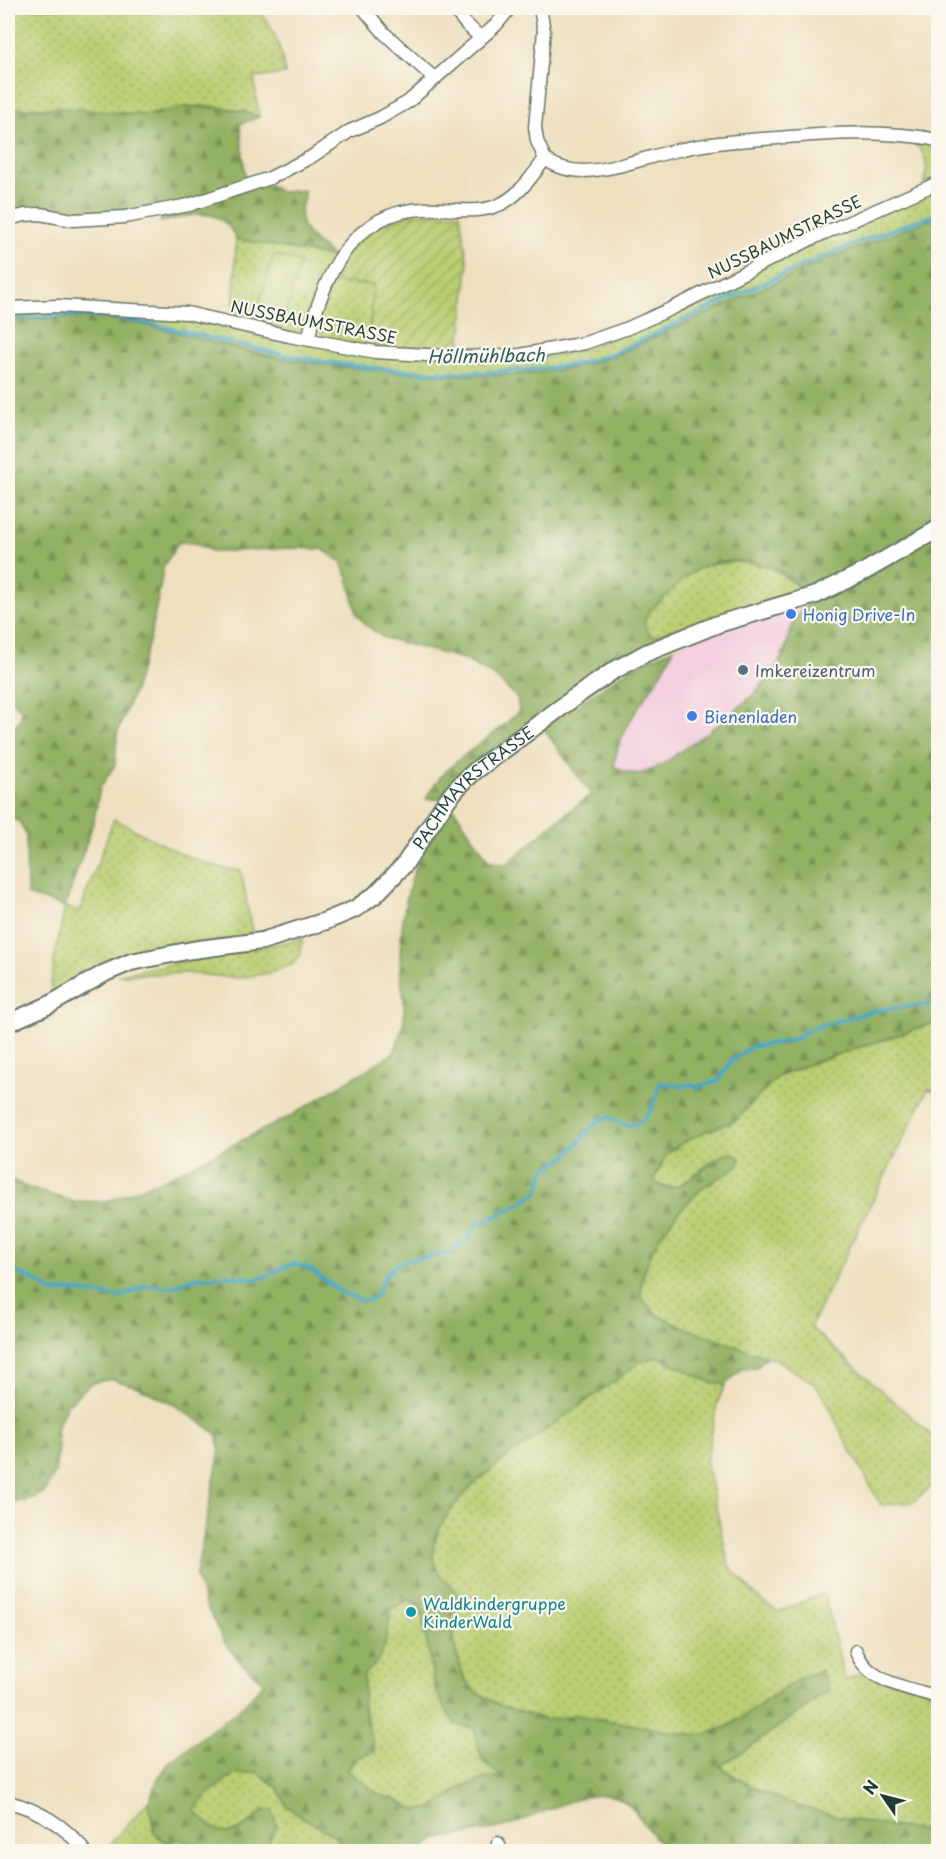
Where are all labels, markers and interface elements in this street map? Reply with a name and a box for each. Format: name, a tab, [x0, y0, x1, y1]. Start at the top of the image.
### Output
street label: NUSSBAUMSTRASSE	[703, 188, 865, 284]
street label: NUSSBAUMSTRASSE	[229, 293, 399, 349]
water label: Höllmühlbach	[427, 340, 545, 370]
place label: Honig Drive-In	[803, 602, 915, 626]
marker: Honig Drive-In	[784, 607, 798, 621]
place label: Imkereizentrum	[755, 658, 876, 682]
marker: Imkereizentrum	[736, 663, 750, 677]
place label: Bienenladen	[704, 704, 797, 728]
marker: Bienenladen	[685, 709, 699, 723]
street label: PACHMAYRSTRASSE	[406, 720, 539, 853]
place label: Waldkindergruppe KinderWald	[423, 1591, 566, 1633]
marker: Waldkindergruppe KinderWald	[404, 1605, 418, 1619]
north arrow	[853, 1766, 913, 1826]
text: N	[856, 1775, 883, 1799]

